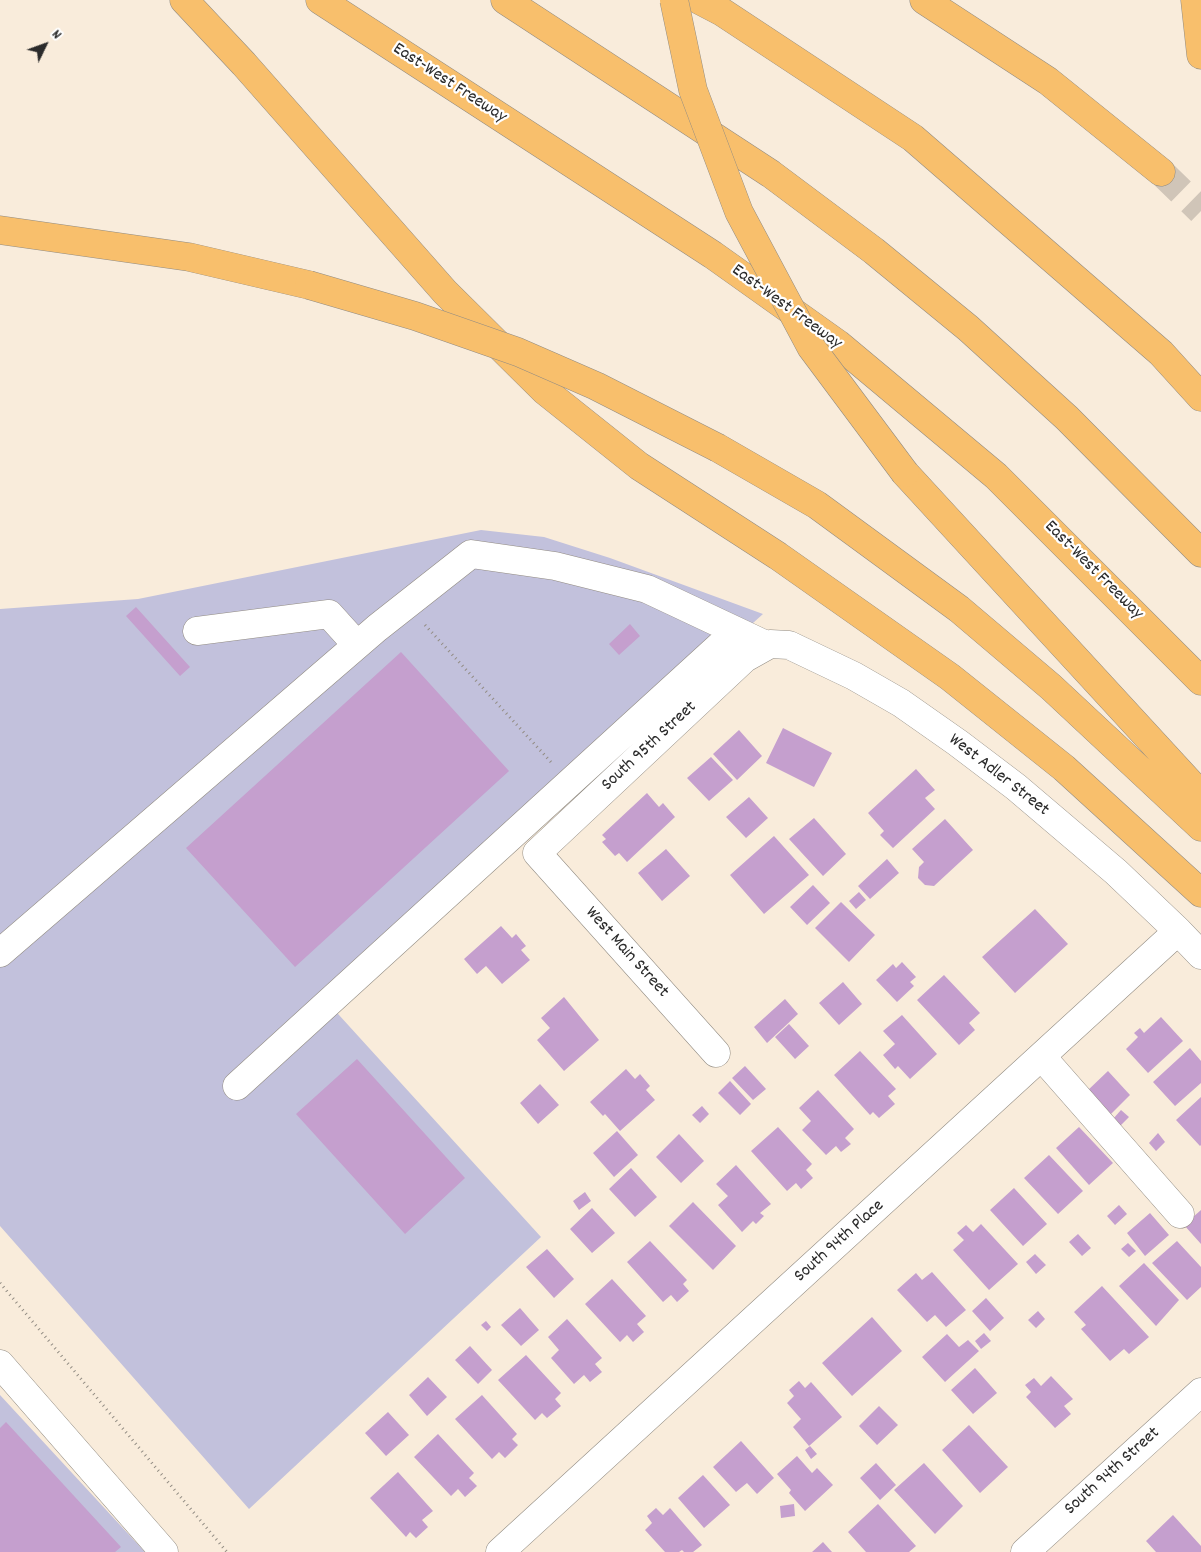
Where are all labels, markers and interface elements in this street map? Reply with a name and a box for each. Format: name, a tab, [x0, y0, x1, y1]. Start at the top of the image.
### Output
north arrow	[20, 20, 70, 70]
text: N	[46, 26, 66, 44]
street label: East-West Freeway	[388, 39, 510, 129]
street label: East-West Freeway	[726, 261, 846, 355]
street label: East-West Freeway	[1039, 517, 1147, 625]
street label: South 95th Street	[598, 697, 702, 797]
street label: West Adler Street	[943, 730, 1053, 822]
street label: West Main Street	[579, 903, 673, 1003]
street label: South 94th Place	[791, 1196, 889, 1288]
street label: South 94th Street	[1061, 1423, 1165, 1521]

